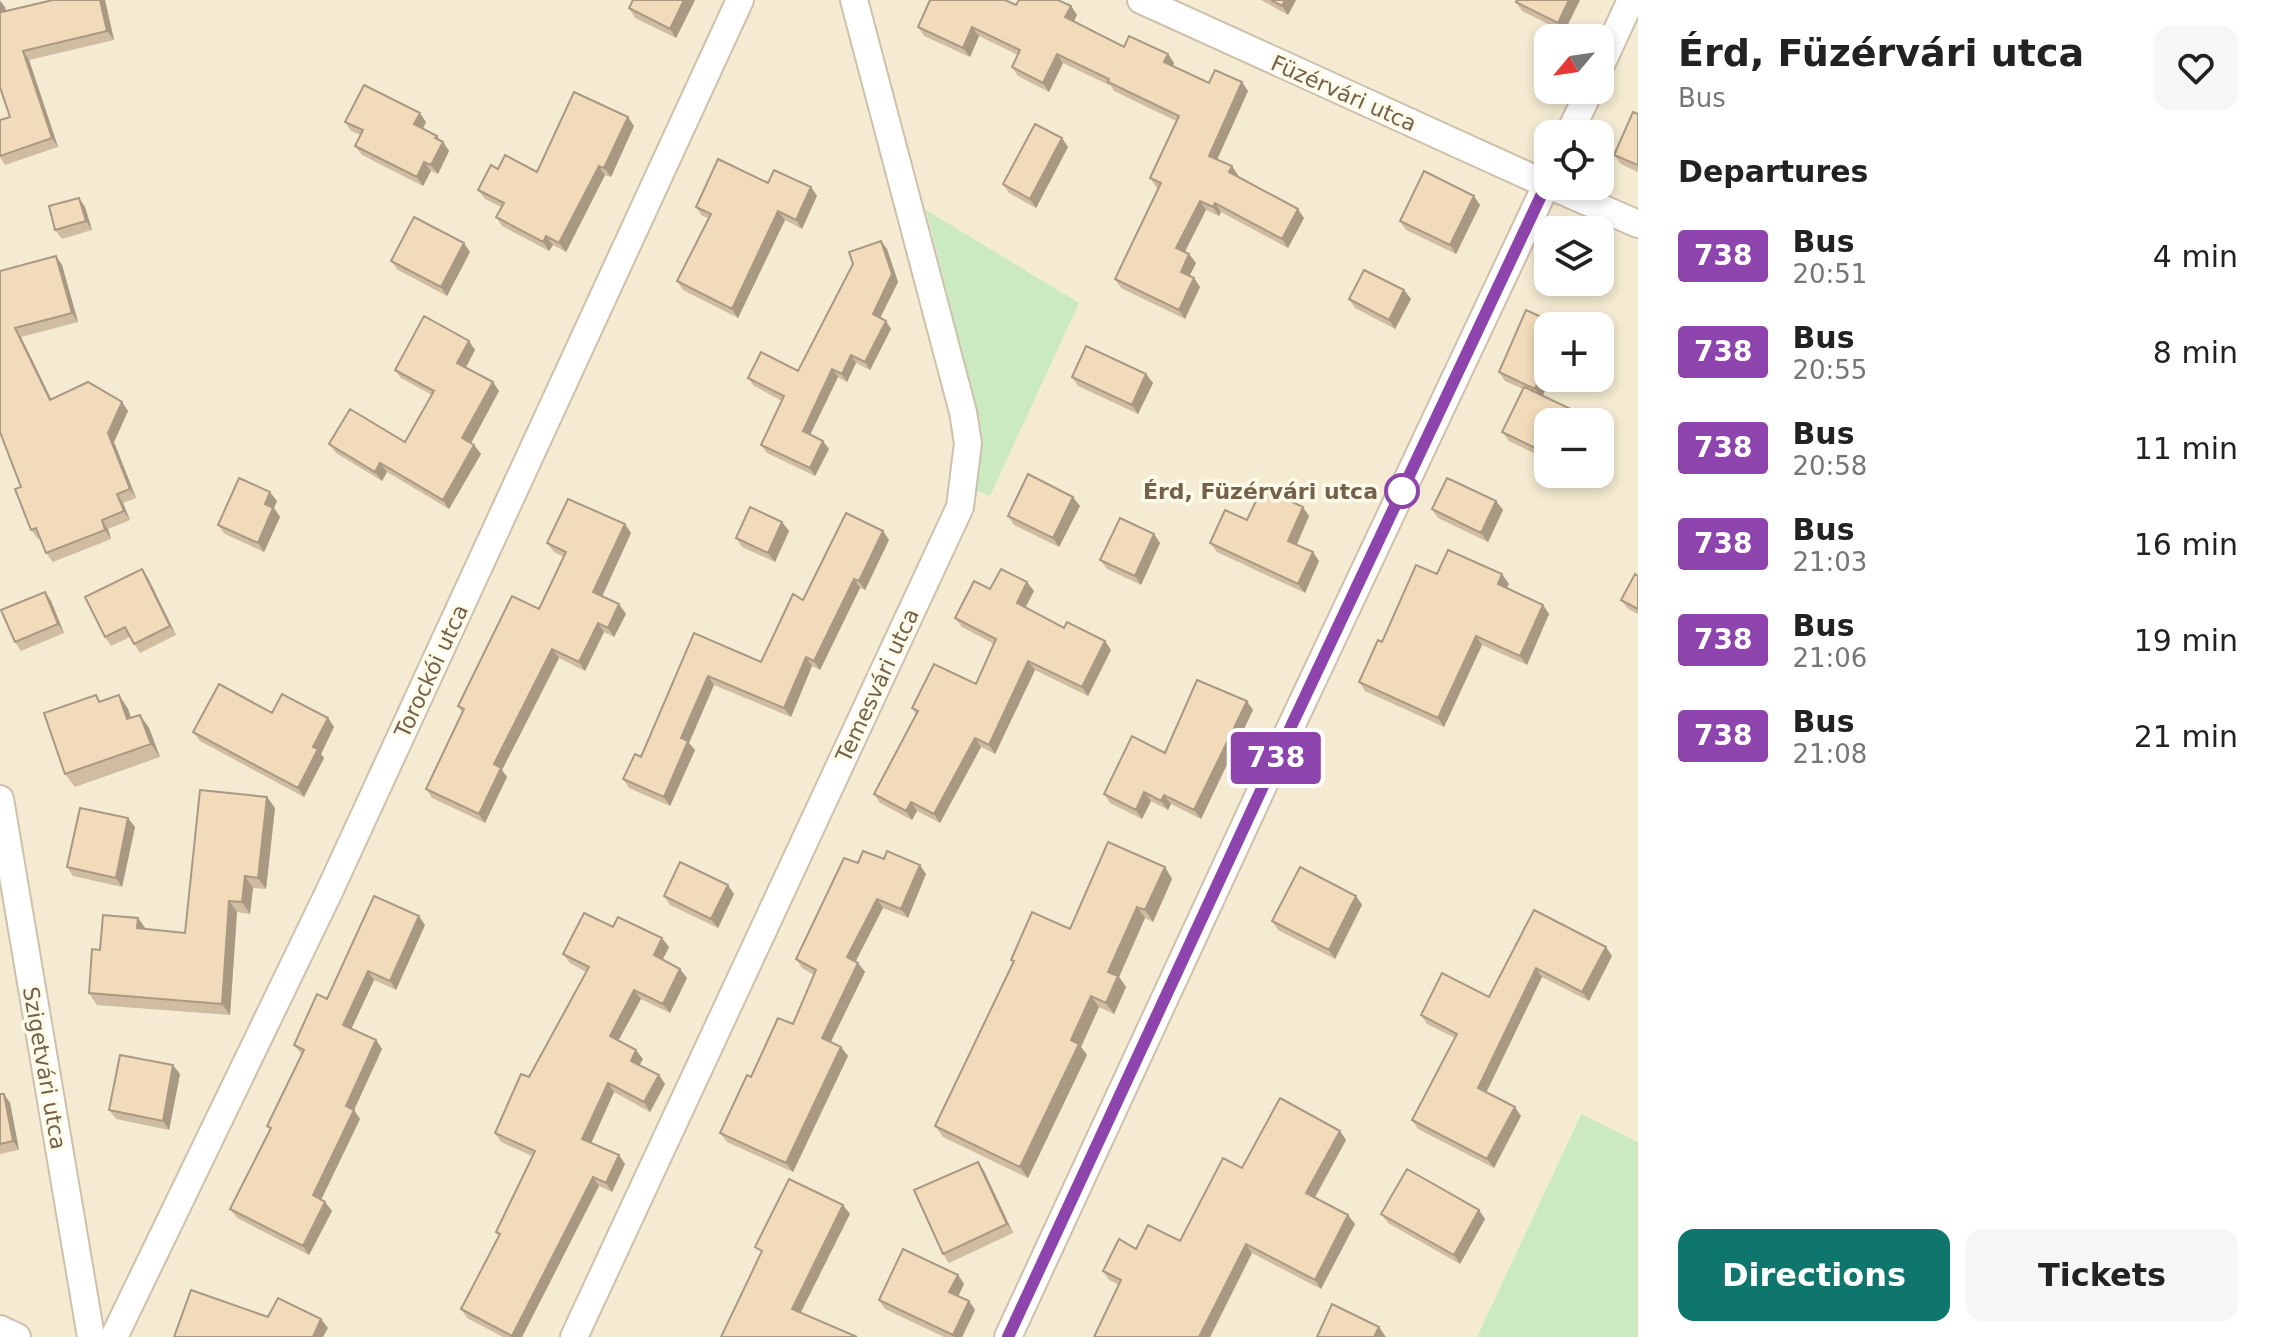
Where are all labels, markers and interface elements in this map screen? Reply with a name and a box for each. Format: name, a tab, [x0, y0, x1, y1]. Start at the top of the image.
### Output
north arrow	[1534, 24, 1614, 104]
map controls	[1534, 24, 1614, 488]
button: heart	[2154, 26, 2238, 110]
text: Érd, Füzérvári utca	[1678, 31, 2084, 75]
street label: Füzérvári utca	[1267, 50, 1420, 137]
text: Bus	[1678, 83, 1726, 113]
button: locate	[1534, 120, 1614, 200]
text: Departures	[1678, 154, 1868, 189]
button: layers	[1534, 216, 1614, 296]
text: Bus	[1792, 224, 1855, 259]
text: 738	[1694, 239, 1752, 272]
text: 4 min	[2153, 239, 2238, 274]
text: 20:51	[1792, 259, 1867, 289]
button: +	[1534, 312, 1614, 392]
text: Bus	[1792, 320, 1855, 355]
text: 738	[1694, 335, 1752, 368]
text: 8 min	[2153, 335, 2238, 370]
text: 20:55	[1792, 355, 1867, 385]
button: −	[1534, 408, 1614, 488]
text: Bus	[1792, 416, 1855, 451]
text: 738	[1694, 431, 1752, 464]
text: 11 min	[2134, 431, 2238, 466]
text: 20:58	[1792, 451, 1867, 481]
marker: Érd, Füzérvári utca	[1385, 474, 1419, 508]
place label: Érd, Füzérvári utca	[1143, 479, 1378, 504]
text: Bus	[1792, 512, 1855, 547]
text: 738	[1694, 527, 1752, 560]
text: 16 min	[2134, 527, 2238, 562]
text: 21:03	[1792, 547, 1867, 577]
street label: Torockói utca	[389, 601, 473, 743]
street label: Temesvári utca	[831, 604, 924, 767]
text: Bus	[1792, 608, 1855, 643]
text: 738	[1694, 623, 1752, 656]
text: 19 min	[2134, 623, 2238, 658]
text: 21:06	[1792, 643, 1867, 673]
text: Bus	[1792, 704, 1855, 739]
text: 738	[1694, 719, 1752, 752]
text: 21 min	[2134, 719, 2238, 754]
line badge: 738	[1230, 732, 1322, 784]
text: 21:08	[1792, 739, 1867, 769]
text: 738	[1247, 741, 1305, 774]
street label: Szigetvári utca	[18, 985, 71, 1151]
button: Directions	[1678, 1229, 1950, 1321]
button: Tickets	[1966, 1229, 2238, 1321]

